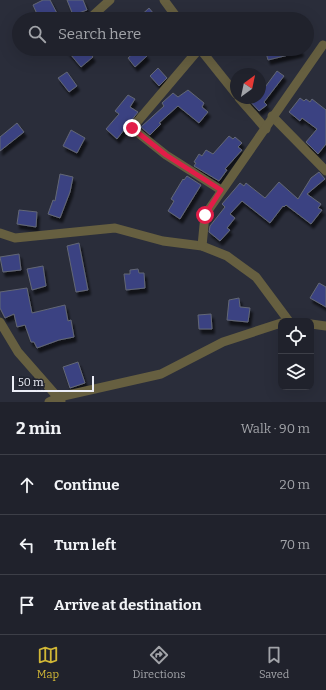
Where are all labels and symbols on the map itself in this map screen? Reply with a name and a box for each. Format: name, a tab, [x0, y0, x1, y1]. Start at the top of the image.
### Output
north arrow	[230, 68, 266, 104]
route end	[123, 119, 141, 137]
route start	[196, 206, 214, 224]
scale bar	[12, 374, 94, 393]

